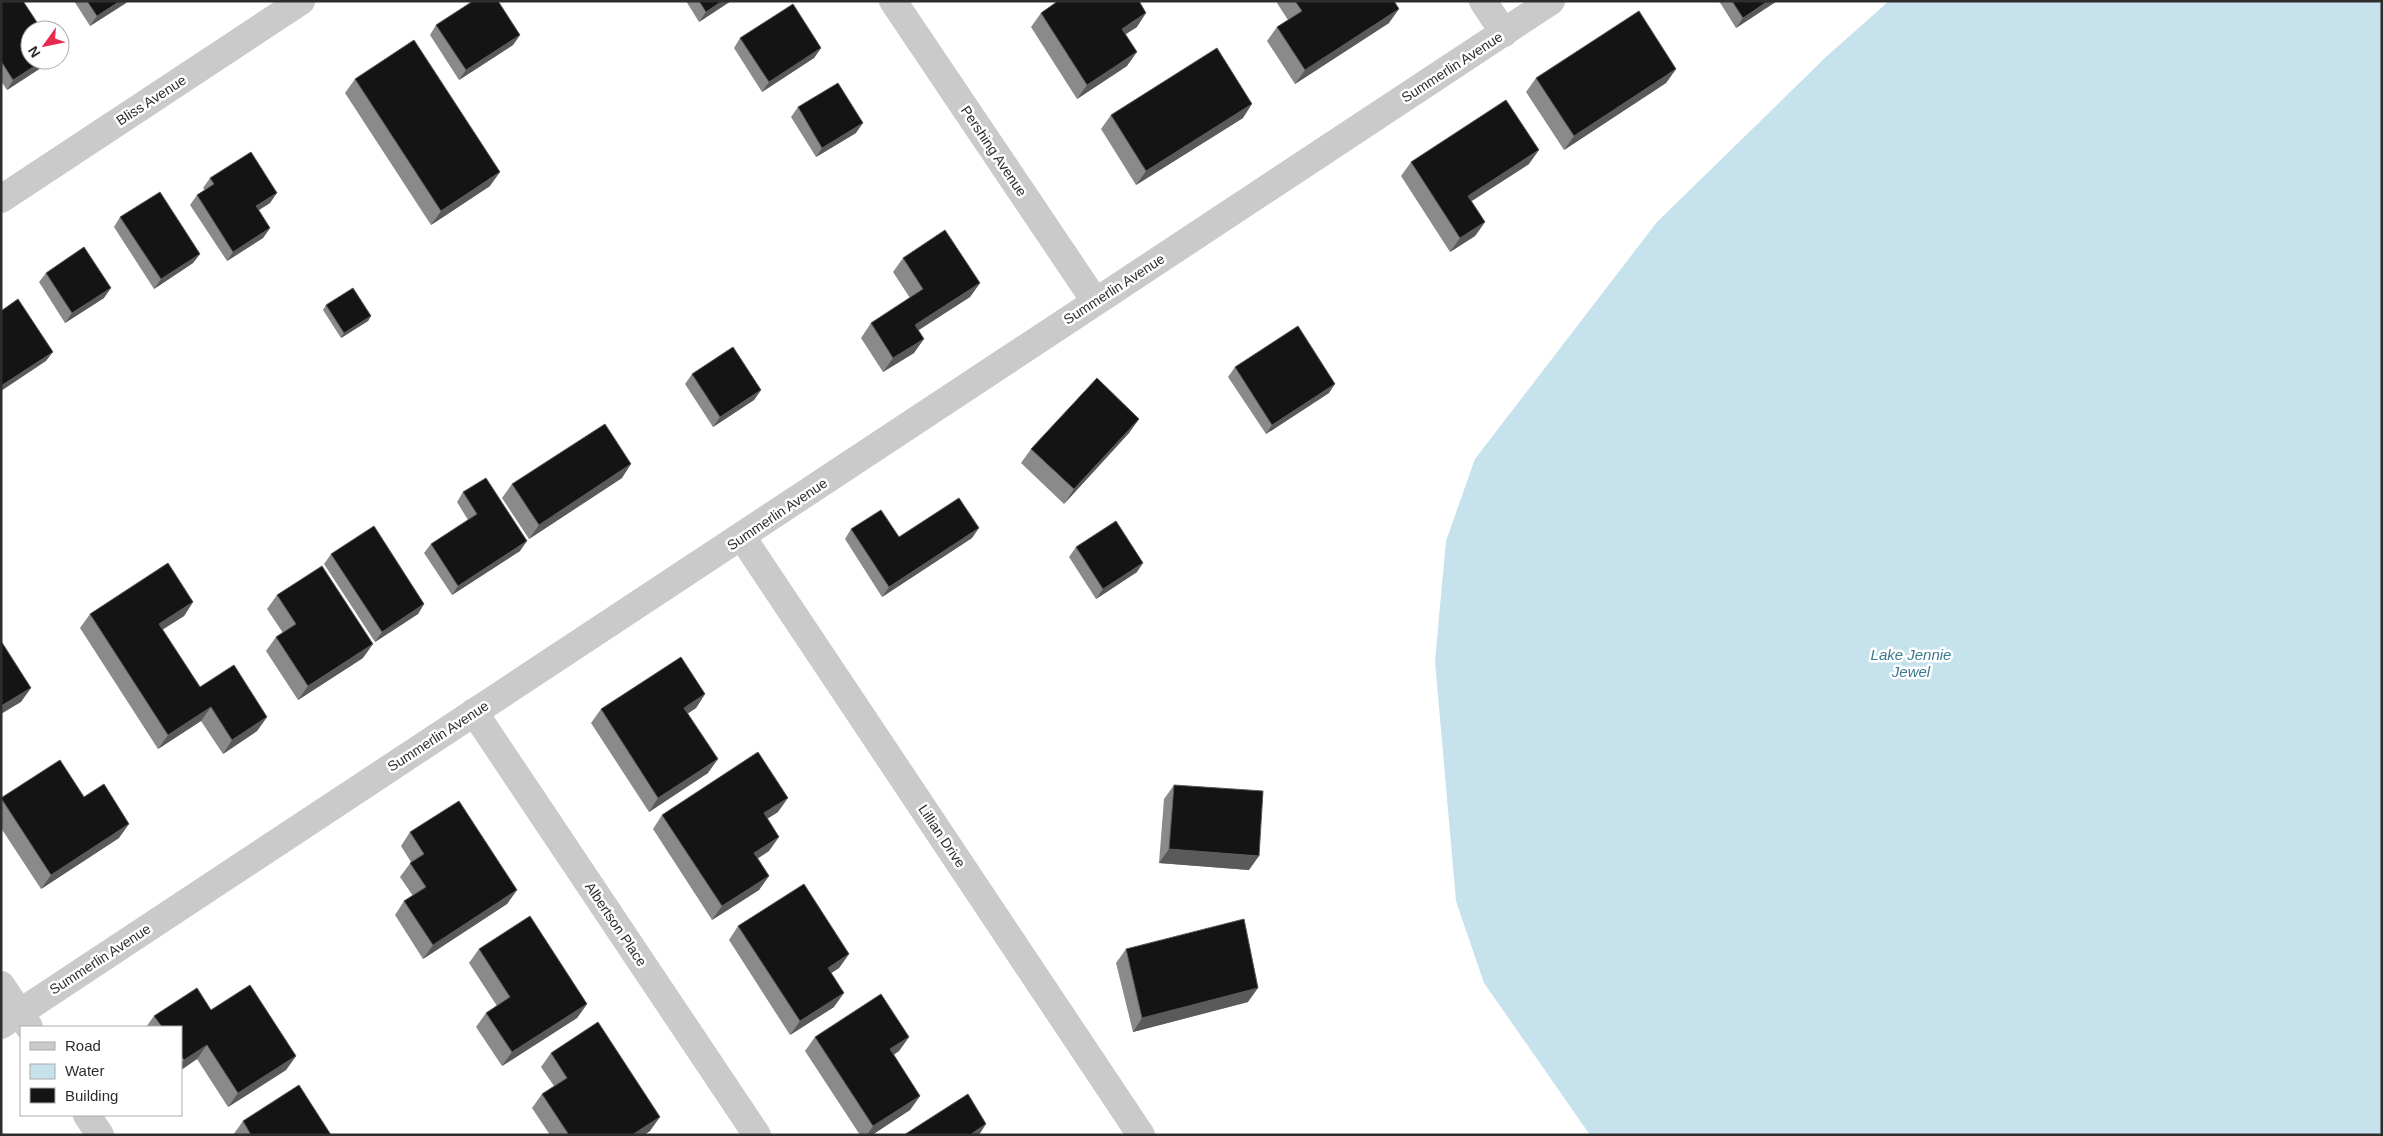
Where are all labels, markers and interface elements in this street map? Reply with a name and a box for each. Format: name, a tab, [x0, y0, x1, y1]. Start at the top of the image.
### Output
north arrow	[20, 20, 70, 70]
street label: Summerlin Avenue	[1398, 28, 1506, 106]
text: N	[25, 43, 44, 61]
street label: Bliss Avenue	[113, 71, 189, 128]
street label: Pershing Avenue	[958, 103, 1030, 199]
street label: Summerlin Avenue	[1060, 250, 1168, 328]
street label: Summerlin Avenue	[724, 474, 830, 553]
water label: Lake Jennie Jewel	[1871, 646, 1951, 680]
street label: Summerlin Avenue	[384, 697, 492, 775]
street label: Lillian Drive	[915, 802, 969, 871]
street label: Albertson Place	[582, 879, 650, 969]
street label: Summerlin Avenue	[46, 920, 154, 998]
legend	[20, 1026, 182, 1116]
text: Road	[65, 1037, 101, 1054]
text: Water	[65, 1062, 104, 1079]
text: Building	[65, 1087, 118, 1104]

